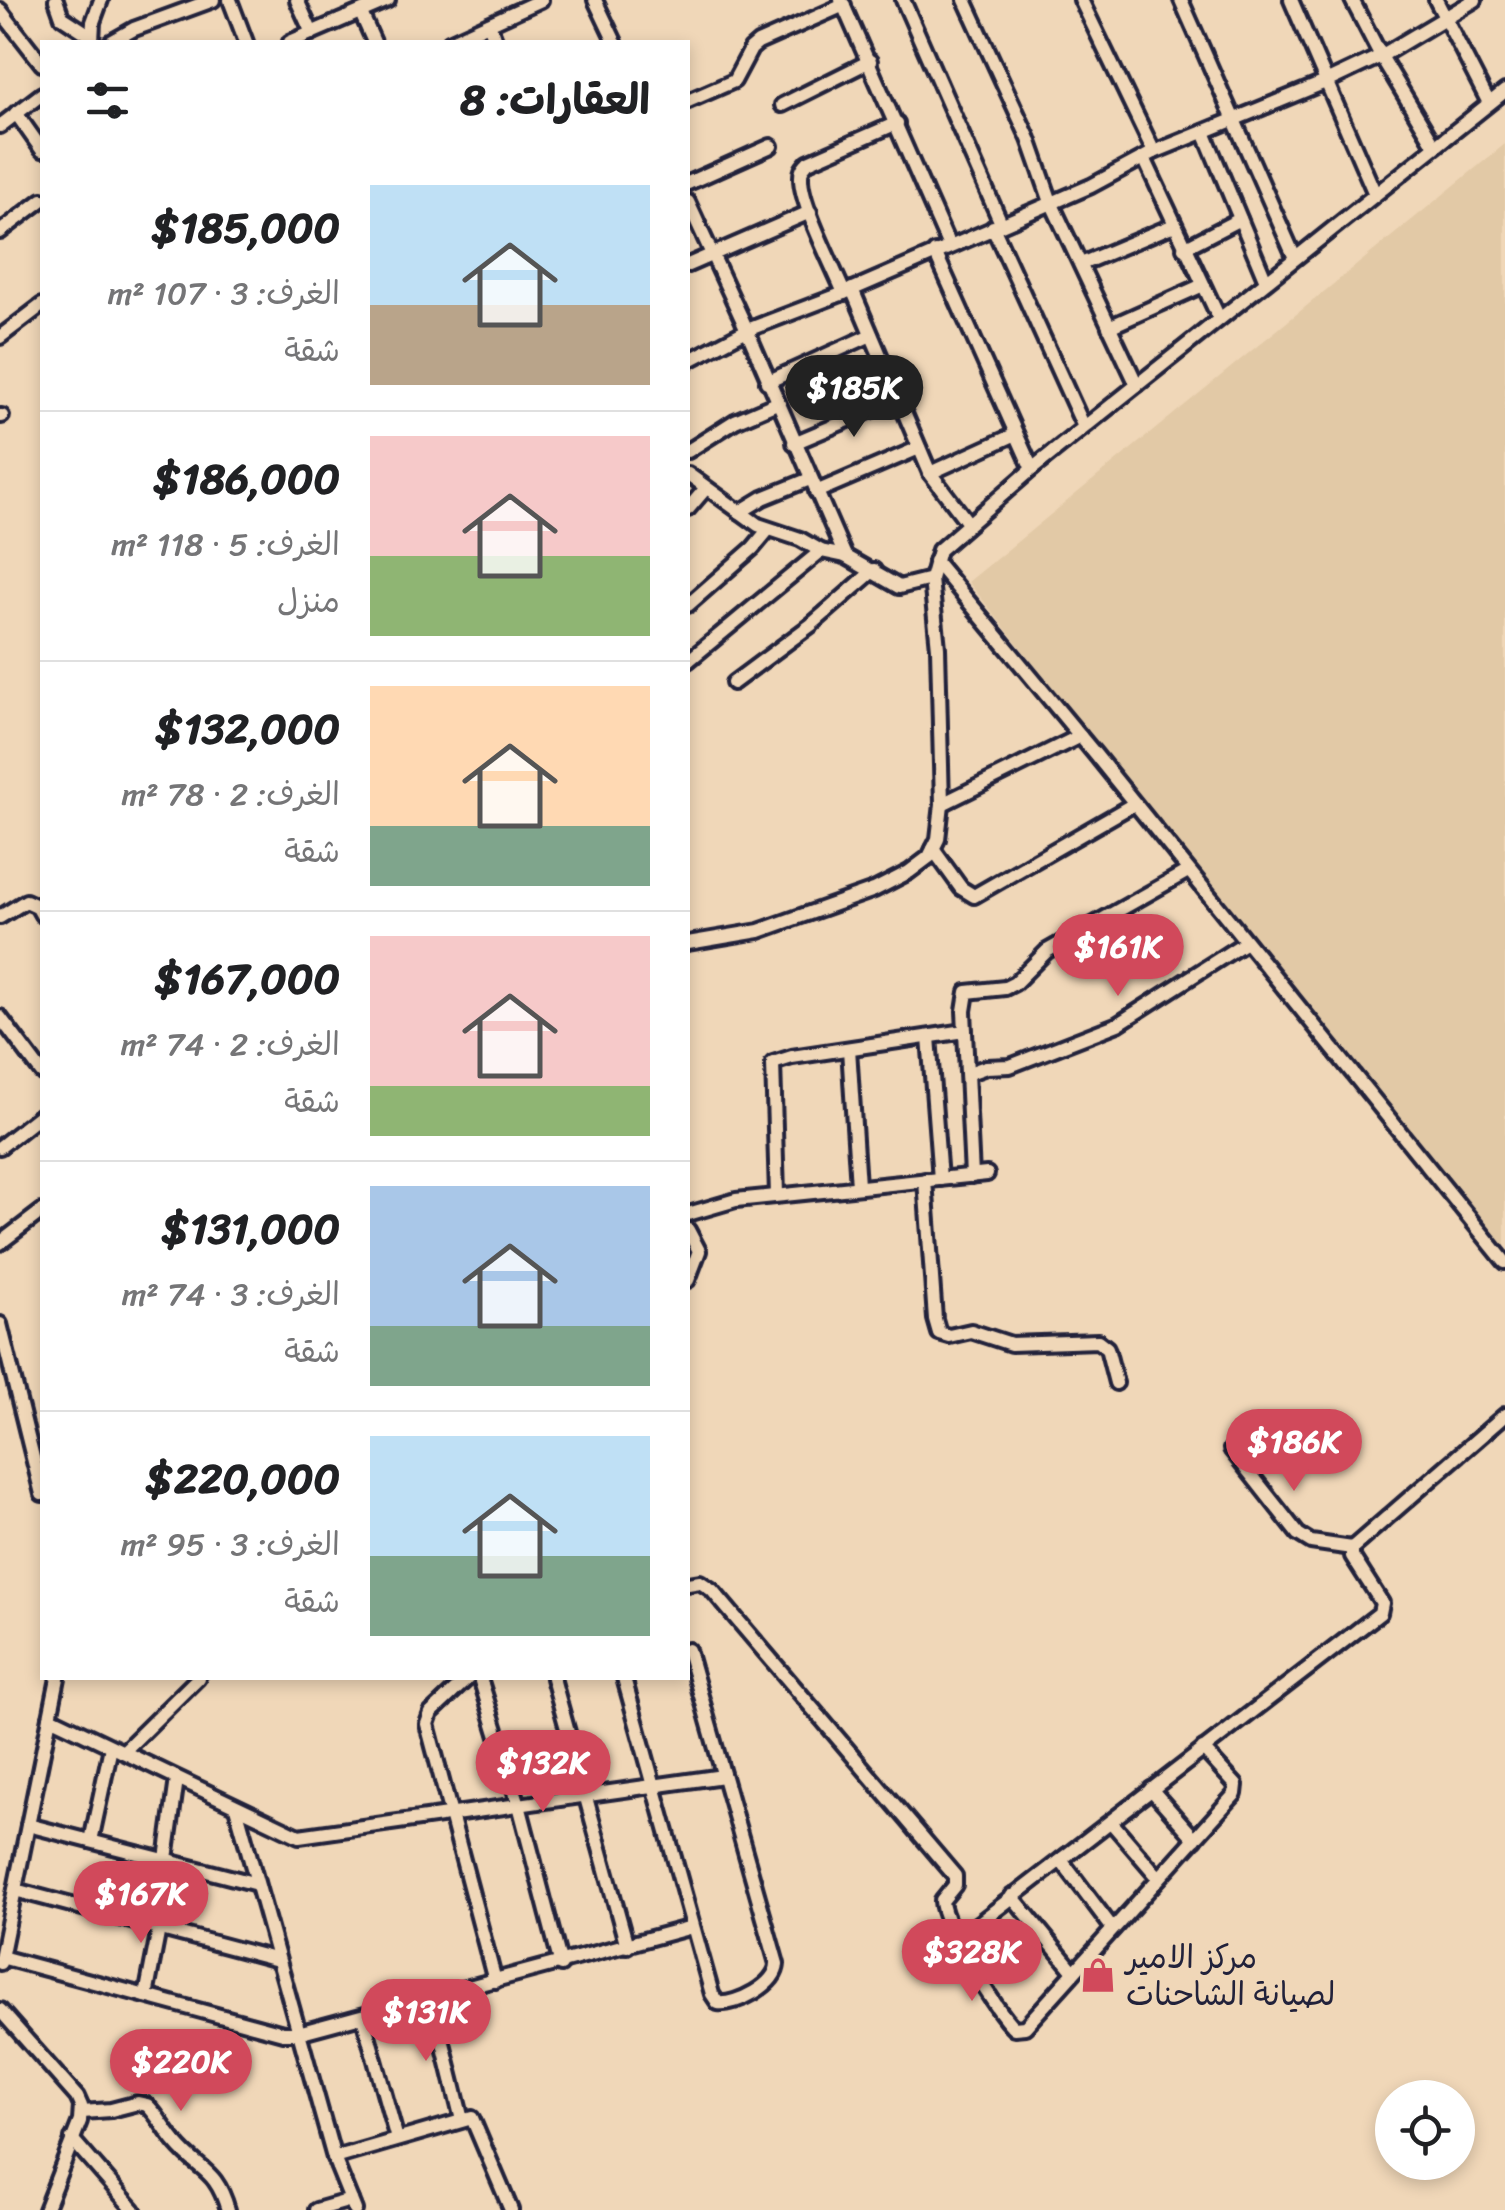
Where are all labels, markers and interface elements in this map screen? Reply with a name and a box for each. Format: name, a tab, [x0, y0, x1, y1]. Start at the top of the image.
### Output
text: العقارات: 8	[460, 63, 650, 137]
icon: filters	[80, 73, 135, 128]
text: $185,000	[152, 191, 340, 265]
icon: home	[450, 225, 570, 345]
text: الغرف: 3 · 107 m²	[108, 265, 340, 322]
text: شقة	[284, 322, 340, 379]
pin: $185K	[784, 355, 924, 440]
text: $185K	[807, 359, 901, 416]
text: $186,000	[154, 442, 340, 516]
icon: home	[450, 476, 570, 596]
text: الغرف: 5 · 118 m²	[111, 516, 340, 573]
text: منزل	[277, 573, 340, 630]
text: $132,000	[155, 692, 340, 766]
icon: home	[450, 726, 570, 846]
text: الغرف: 2 · 78 m²	[121, 766, 340, 823]
text: شقة	[284, 823, 340, 880]
pin: $161K	[1048, 914, 1188, 999]
text: $161K	[1075, 918, 1161, 975]
text: $167,000	[155, 942, 340, 1016]
icon: home	[450, 976, 570, 1096]
text: الغرف: 2 · 74 m²	[121, 1016, 340, 1073]
text: شقة	[284, 1073, 340, 1130]
text: $131,000	[162, 1192, 340, 1266]
icon: home	[450, 1226, 570, 1346]
text: الغرف: 3 · 74 m²	[122, 1266, 340, 1323]
text: شقة	[284, 1323, 340, 1380]
pin: $186K	[1224, 1409, 1364, 1494]
text: $186K	[1248, 1413, 1340, 1470]
text: $220,000	[146, 1442, 340, 1516]
icon: home	[450, 1476, 570, 1596]
text: الغرف: 3 · 95 m²	[121, 1516, 340, 1573]
text: شقة	[284, 1573, 340, 1630]
pin: $132K	[473, 1730, 613, 1815]
text: $132K	[498, 1734, 588, 1791]
pin: $167K	[71, 1861, 211, 1946]
text: $167K	[95, 1865, 187, 1922]
pin: $328K	[902, 1919, 1042, 2004]
text: $328K	[924, 1923, 1020, 1980]
place label: مركز الامير لصيانة الشاحنات	[1123, 1929, 1335, 2023]
shop icon: مركز الامير لصيانة الشاحنات	[1079, 1956, 1117, 1994]
pin: $131K	[356, 1979, 496, 2064]
text: $131K	[383, 1983, 469, 2040]
pin: $220K	[111, 2029, 251, 2114]
text: $220K	[132, 2033, 230, 2090]
map controls	[1375, 2080, 1475, 2180]
button: locate	[1375, 2080, 1475, 2180]

